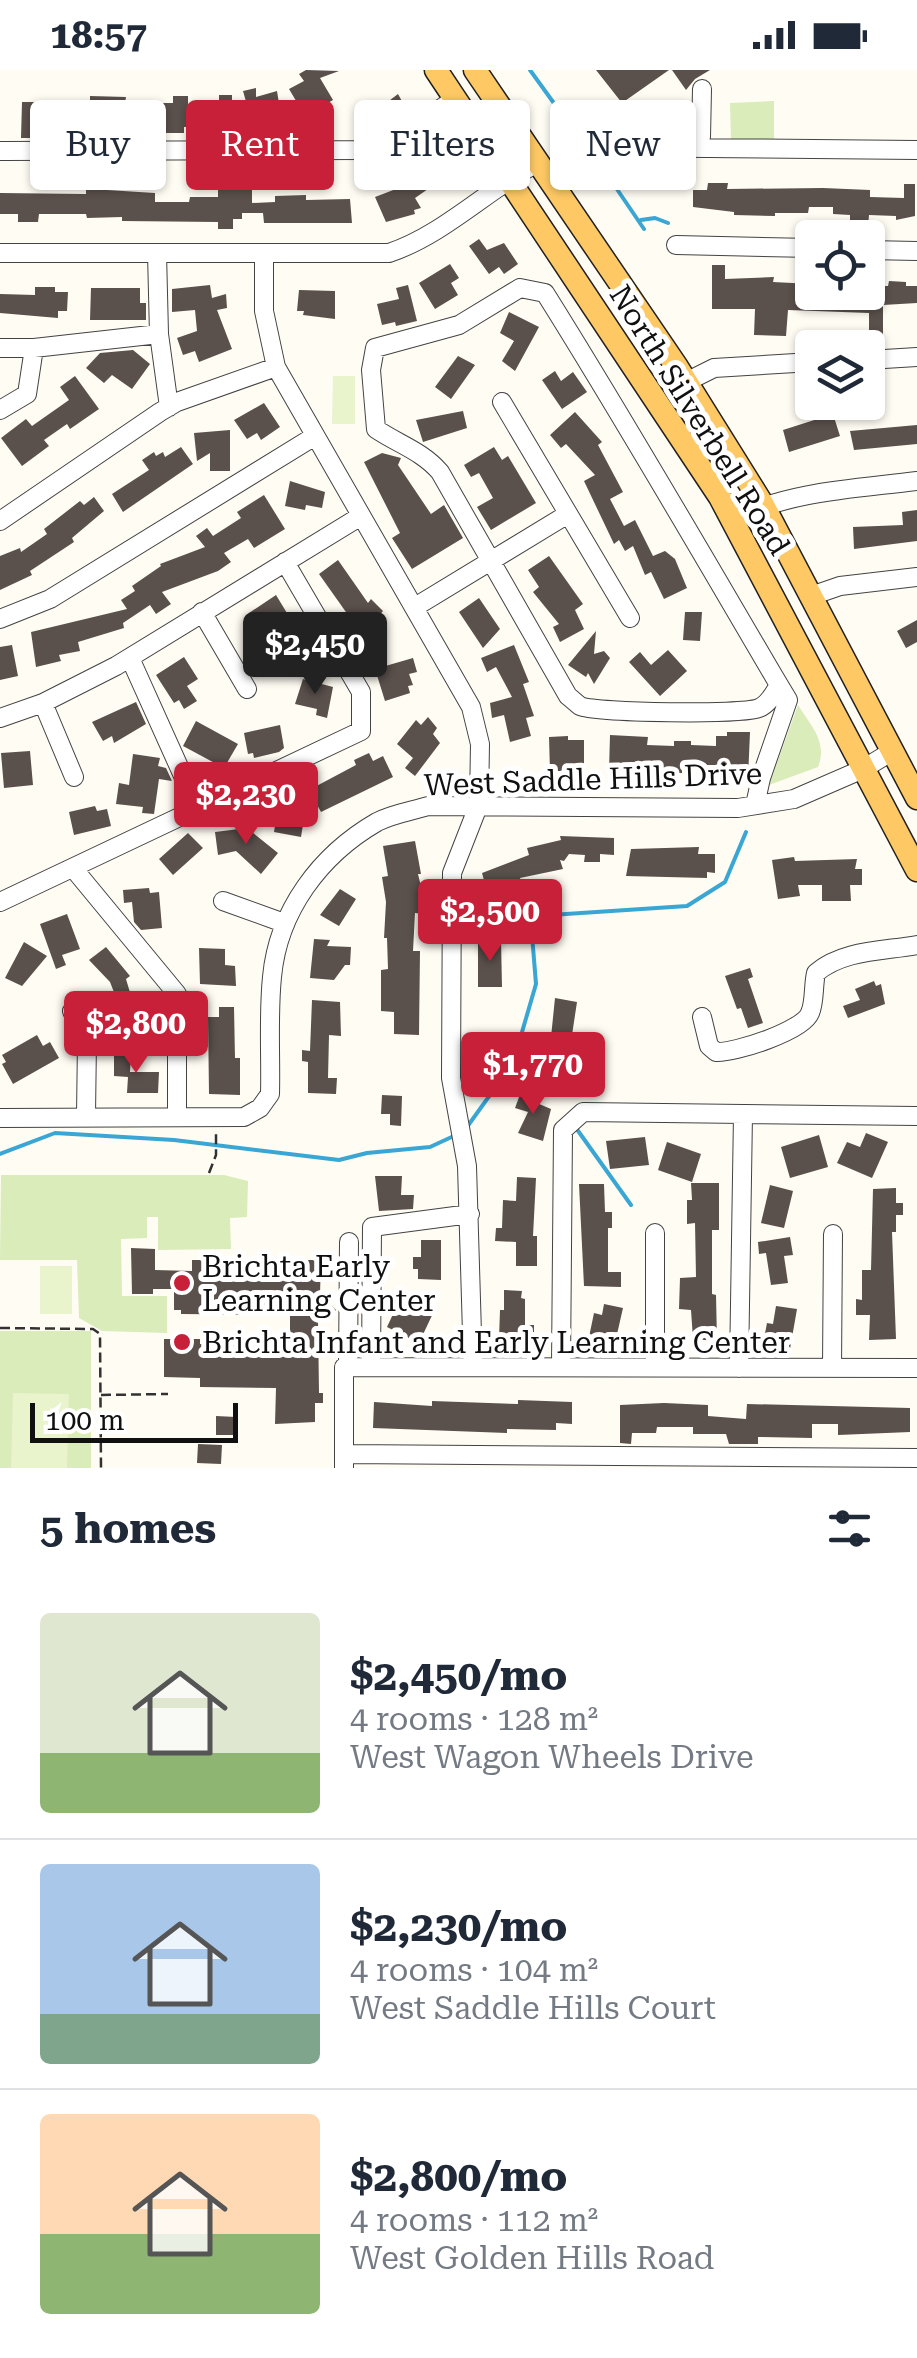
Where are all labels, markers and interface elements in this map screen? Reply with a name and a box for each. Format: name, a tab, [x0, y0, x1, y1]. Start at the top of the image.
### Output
text: 18:57	[50, 13, 147, 57]
chip: Buy	[30, 100, 166, 190]
chip: Rent	[186, 100, 334, 190]
chip: Filters	[354, 100, 530, 190]
chip: New	[550, 100, 696, 190]
map controls	[795, 220, 885, 420]
button: locate	[795, 220, 885, 310]
street label: North Silverbell Road	[603, 279, 797, 561]
button: layers	[795, 330, 885, 420]
pin: $2,450	[234, 612, 396, 697]
text: $2,450	[265, 625, 365, 663]
street label: West Saddle Hills Drive	[423, 756, 763, 802]
pin: $2,230	[165, 762, 327, 847]
text: $2,230	[196, 775, 296, 813]
pin: $2,500	[409, 879, 571, 964]
text: $2,500	[440, 892, 540, 930]
pin: $2,800	[55, 991, 217, 1076]
text: $2,800	[86, 1004, 186, 1042]
pin: $1,770	[452, 1032, 614, 1117]
text: $1,770	[483, 1045, 583, 1083]
place label: Brichta Early Learning Center	[202, 1249, 436, 1318]
marker: Brichta Early Learning Center	[171, 1272, 193, 1294]
place label: Brichta Infant and Early Learning Center	[202, 1325, 790, 1360]
marker: Brichta Infant and Early Learning Center	[171, 1331, 193, 1353]
scale bar	[30, 1398, 238, 1442]
text: 100 m	[45, 1404, 125, 1437]
icon: filters	[822, 1501, 877, 1556]
text: 5 homes	[40, 1504, 216, 1553]
text: $2,450/mo	[350, 1651, 567, 1700]
icon: home	[120, 1653, 240, 1773]
text: 4 rooms · 128 m²	[350, 1700, 598, 1738]
text: West Wagon Wheels Drive	[350, 1738, 753, 1776]
text: $2,230/mo	[350, 1902, 567, 1951]
icon: home	[120, 1904, 240, 2024]
text: 4 rooms · 104 m²	[350, 1951, 598, 1989]
text: West Saddle Hills Court	[350, 1989, 716, 2027]
text: $2,800/mo	[350, 2152, 567, 2201]
icon: home	[120, 2154, 240, 2274]
text: 4 rooms · 112 m²	[350, 2201, 598, 2239]
text: West Golden Hills Road	[350, 2239, 714, 2277]

